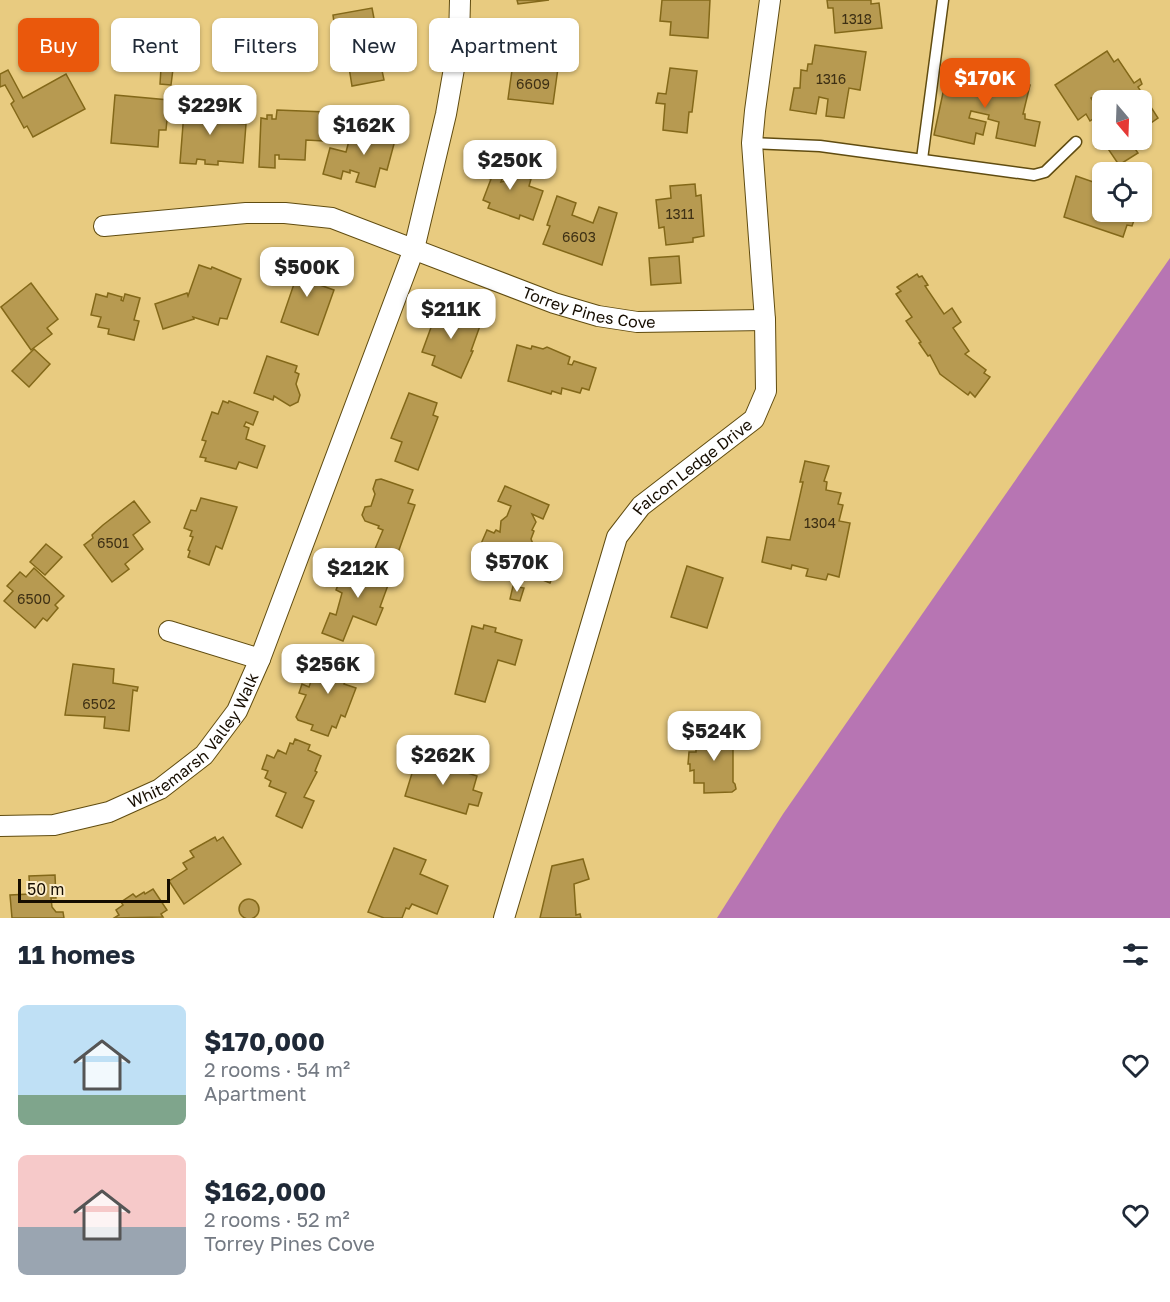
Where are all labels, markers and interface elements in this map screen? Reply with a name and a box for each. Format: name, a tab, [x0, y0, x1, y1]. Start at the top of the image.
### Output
house number: 1318	[842, 10, 872, 27]
chip: Buy	[18, 18, 99, 72]
chip: Rent	[111, 18, 200, 72]
chip: Filters	[212, 18, 318, 72]
chip: New	[330, 18, 417, 72]
chip: Apartment	[429, 18, 579, 72]
pin: $170K	[943, 58, 1027, 109]
text: $170K	[954, 65, 1016, 89]
house number: 1316	[816, 70, 846, 87]
house number: 6609	[516, 75, 550, 92]
pin: $229K	[168, 85, 252, 136]
north arrow	[1092, 90, 1152, 150]
map controls	[1092, 90, 1152, 222]
text: $229K	[178, 92, 243, 116]
pin: $162K	[322, 105, 406, 156]
text: $162K	[332, 112, 396, 136]
pin: $250K	[468, 140, 552, 191]
text: $250K	[477, 147, 543, 171]
button: locate	[1092, 162, 1152, 222]
house number: 1311	[666, 205, 694, 222]
house number: 6603	[562, 228, 596, 245]
pin: $500K	[265, 247, 349, 298]
text: $500K	[274, 254, 340, 278]
street label: Torrey Pines Cove	[520, 282, 656, 332]
pin: $211K	[409, 289, 493, 340]
text: $211K	[421, 296, 481, 320]
street label: Falcon Ledge Drive	[628, 414, 756, 519]
house number: 1304	[804, 514, 836, 531]
house number: 6501	[97, 534, 129, 551]
pin: $570K	[475, 542, 559, 593]
pin: $212K	[316, 548, 400, 599]
text: $570K	[485, 549, 549, 573]
text: $212K	[327, 555, 389, 579]
house number: 6500	[17, 590, 51, 607]
pin: $256K	[286, 644, 370, 695]
text: $256K	[296, 651, 361, 675]
street label: Whitemarsh Valley Walk	[125, 670, 263, 812]
house number: 6502	[82, 695, 116, 712]
pin: $524K	[672, 711, 756, 762]
text: $524K	[682, 718, 746, 742]
pin: $262K	[401, 735, 485, 786]
text: $262K	[411, 742, 476, 766]
scale bar	[18, 876, 170, 904]
text: 50 m	[27, 879, 64, 899]
icon: filters	[1119, 938, 1152, 971]
text: 11 homes	[18, 939, 135, 970]
text: $170,000	[204, 1026, 325, 1057]
icon: home	[66, 1029, 138, 1101]
icon: heart	[1119, 1049, 1152, 1082]
text: 2 rooms · 54 m²	[204, 1057, 350, 1081]
text: Apartment	[204, 1081, 307, 1105]
text: $162,000	[204, 1176, 326, 1207]
icon: home	[66, 1179, 138, 1251]
icon: heart	[1119, 1199, 1152, 1232]
text: 2 rooms · 52 m²	[204, 1207, 350, 1231]
text: Torrey Pines Cove	[204, 1231, 375, 1255]

